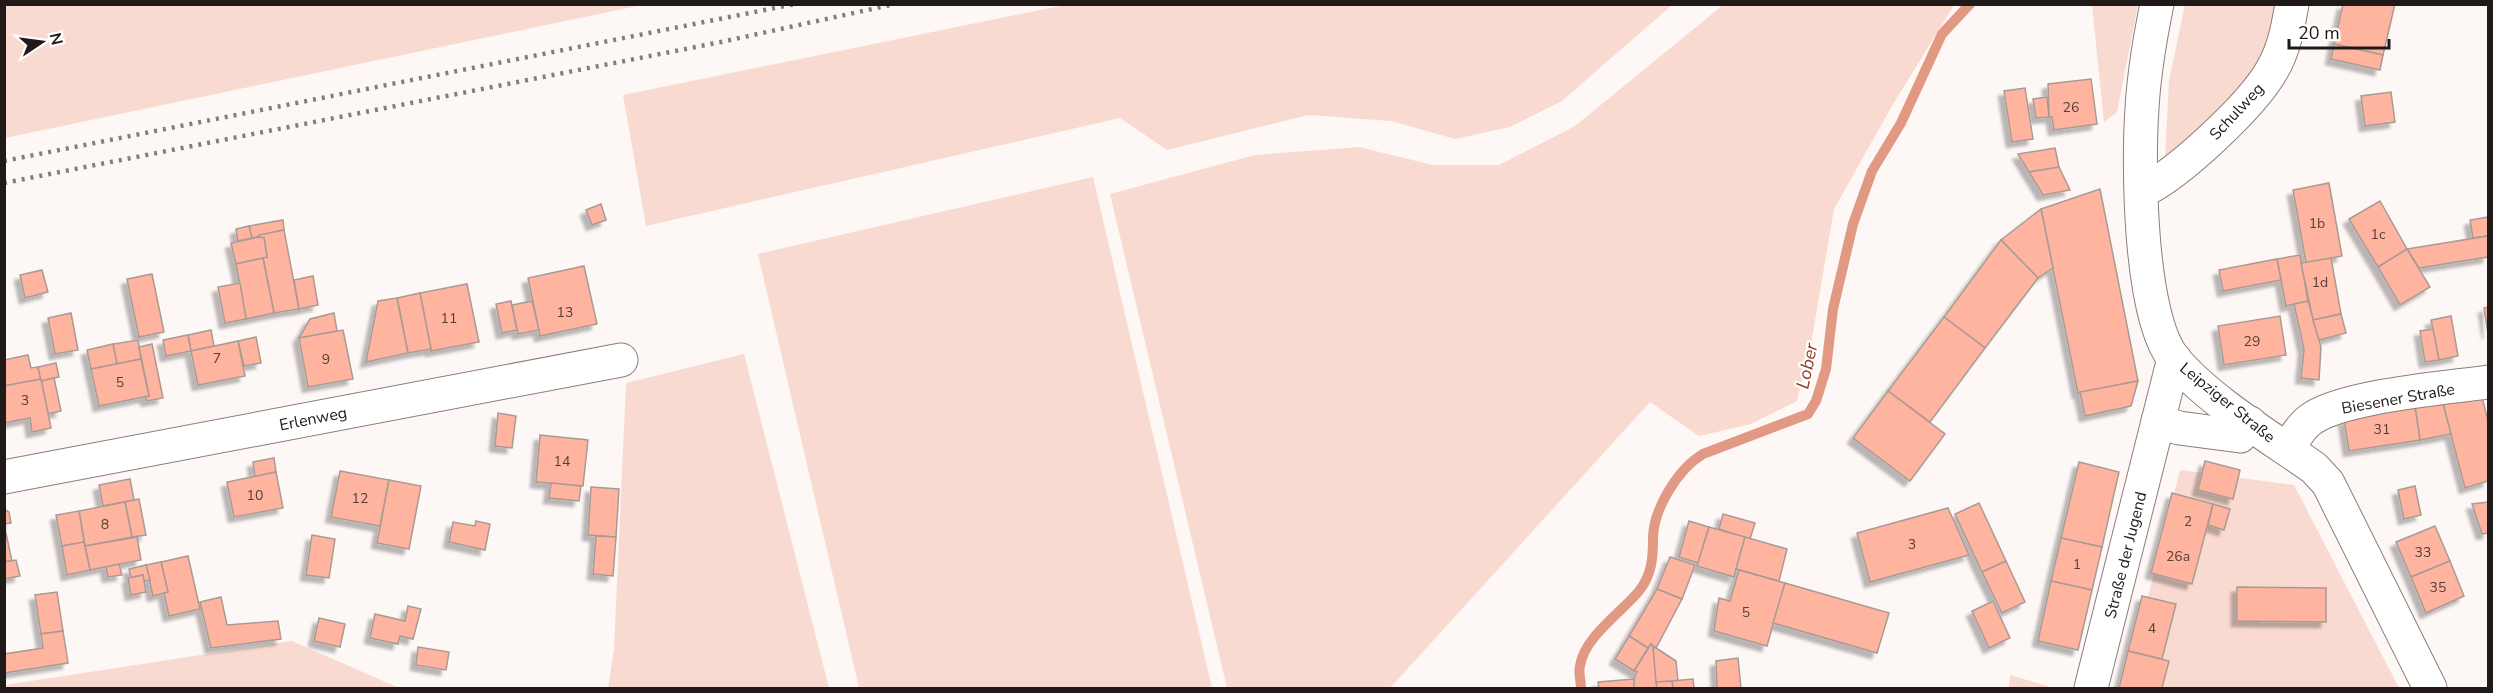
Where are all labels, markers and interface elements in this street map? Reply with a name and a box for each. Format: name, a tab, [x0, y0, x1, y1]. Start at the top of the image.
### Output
north arrow	[12, 12, 72, 72]
scale bar	[2289, 12, 2390, 50]
text: 20 m	[2298, 21, 2340, 45]
text: N	[44, 31, 68, 47]
street label: Schulweg	[2204, 78, 2269, 145]
house number: 26	[2063, 98, 2079, 117]
house number: 1b	[2309, 214, 2325, 233]
house number: 1c	[2371, 225, 2386, 244]
house number: 1d	[2312, 273, 2328, 292]
house number: 13	[557, 303, 573, 322]
house number: 11	[441, 309, 457, 328]
house number: 29	[2244, 332, 2260, 351]
water label: Lober	[1790, 340, 1824, 391]
house number: 7	[213, 349, 221, 368]
house number: 9	[322, 350, 330, 369]
street label: Leipziger Straße	[2175, 357, 2280, 448]
house number: 5	[116, 373, 124, 392]
street label: Biesener Straße	[2340, 378, 2457, 420]
house number: 3	[21, 391, 29, 410]
street label: Erlenweg	[277, 402, 349, 436]
house number: 31	[2374, 420, 2390, 439]
house number: 14	[554, 452, 570, 471]
house number: 10	[247, 486, 263, 505]
house number: 12	[352, 489, 368, 508]
street label: Straße der Jugend	[2100, 489, 2152, 621]
house number: 2	[2184, 512, 2192, 531]
house number: 8	[101, 515, 109, 534]
house number: 3	[1908, 535, 1916, 554]
house number: 33	[2415, 543, 2431, 562]
house number: 26a	[2166, 547, 2190, 566]
house number: 1	[2073, 555, 2081, 574]
house number: 35	[2430, 578, 2446, 597]
house number: 5	[1742, 603, 1750, 622]
house number: 4	[2148, 619, 2156, 638]

